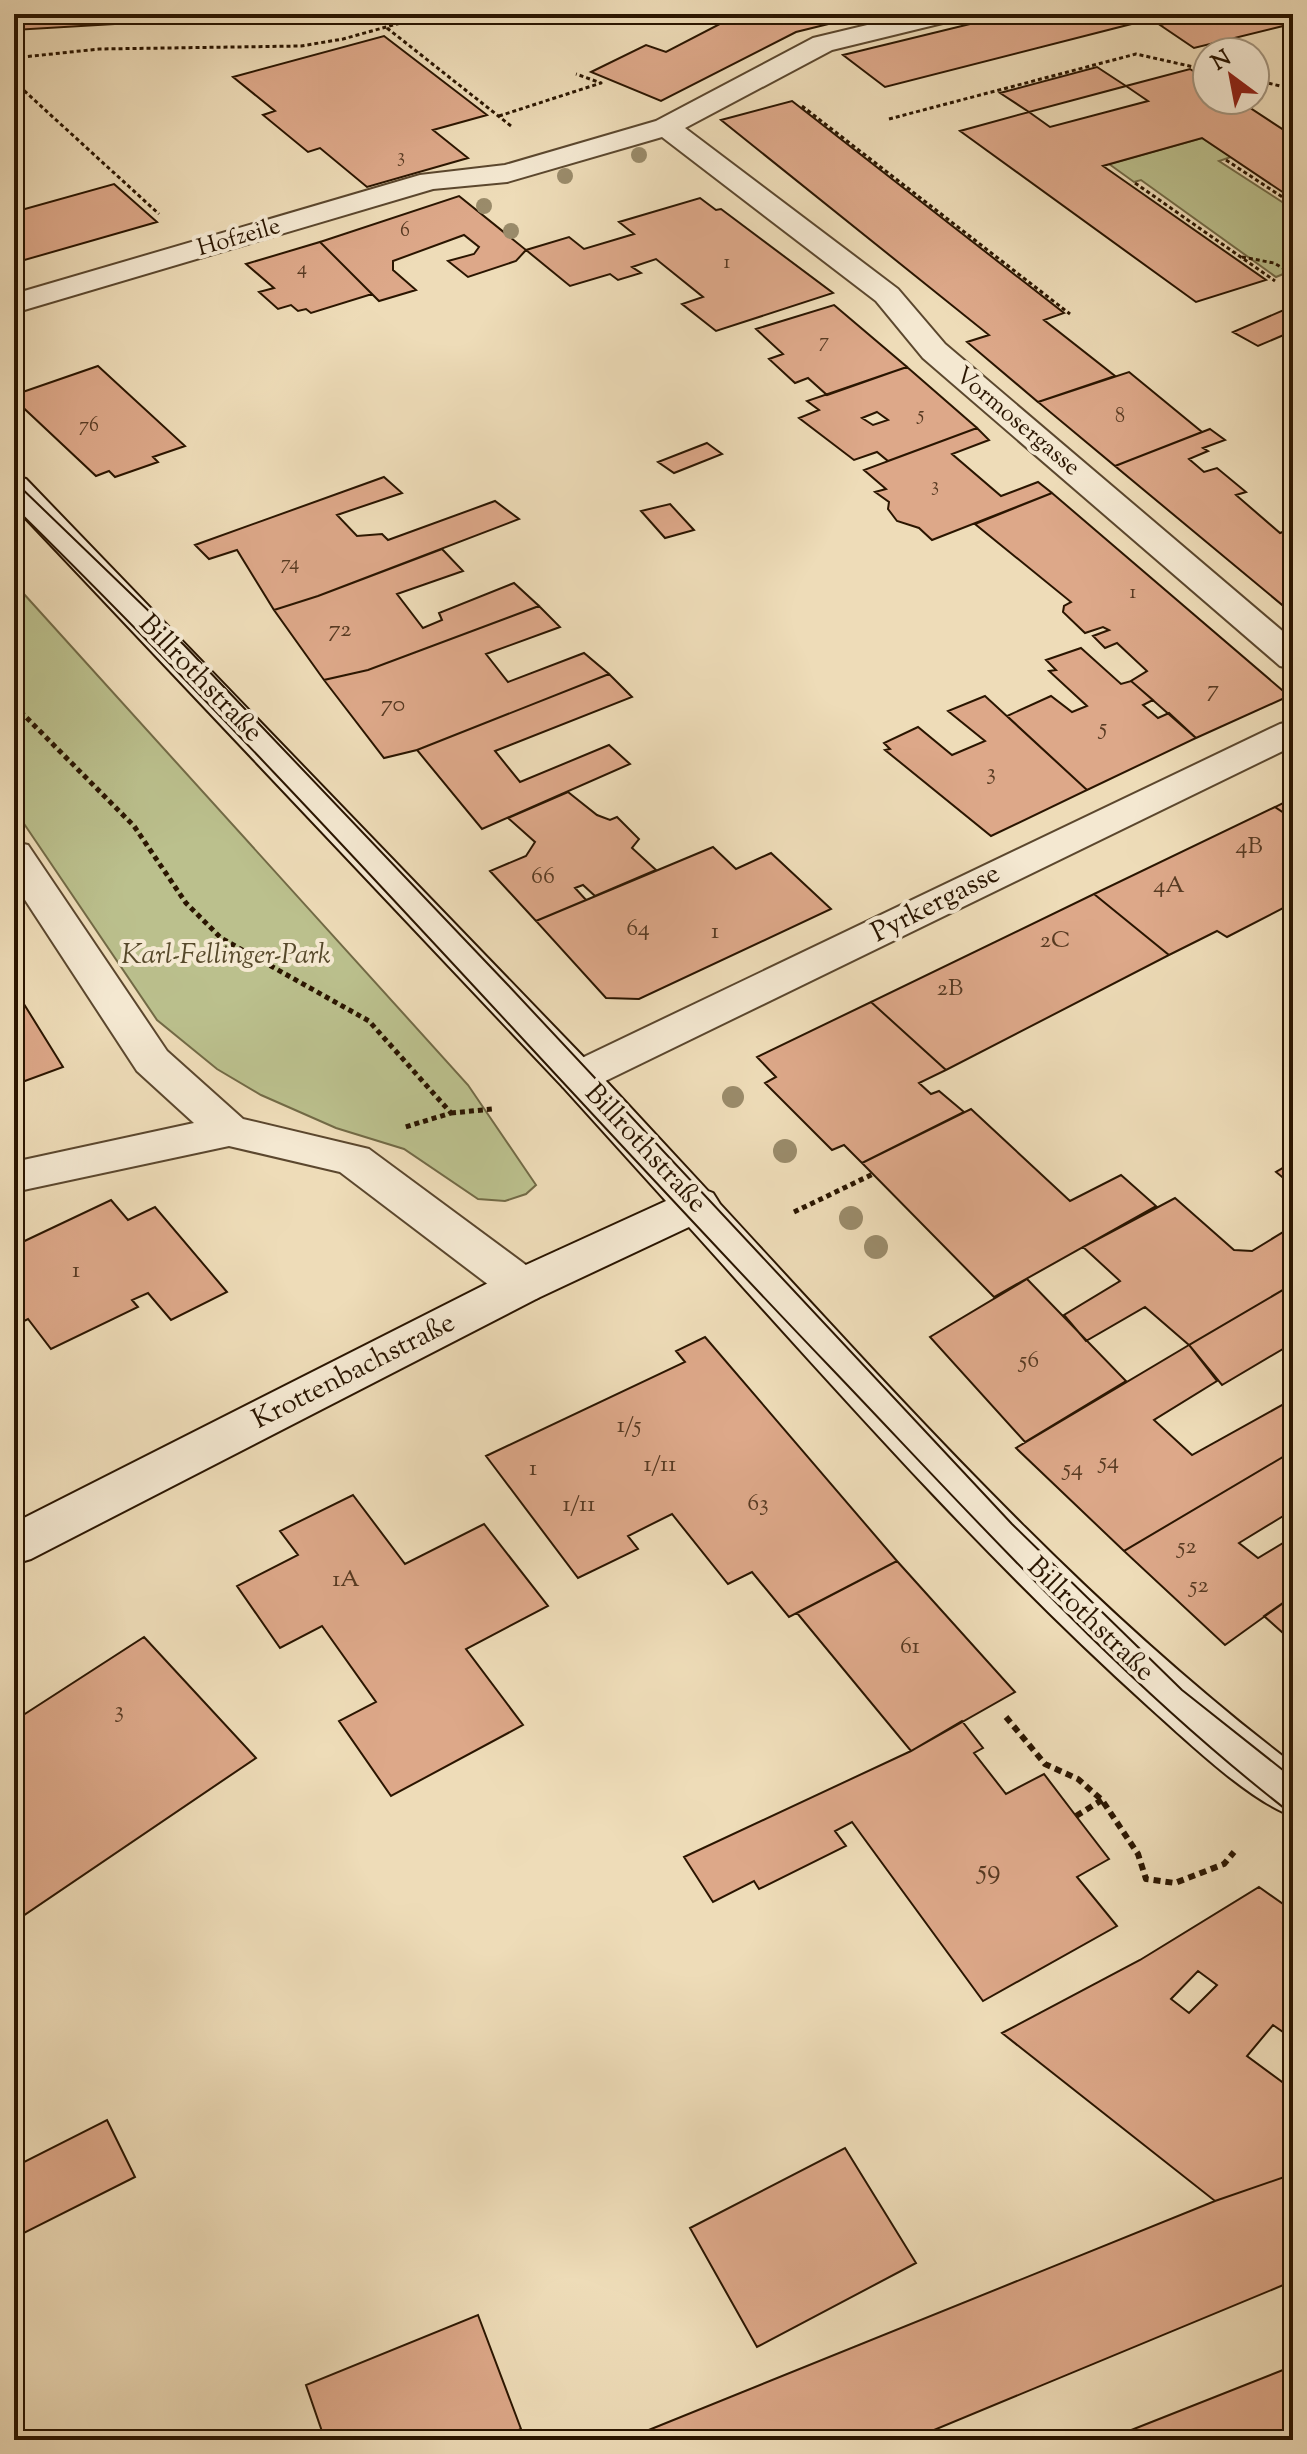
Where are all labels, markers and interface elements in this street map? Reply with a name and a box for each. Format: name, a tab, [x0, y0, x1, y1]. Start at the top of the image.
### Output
north arrow	[1191, 36, 1271, 116]
text: N	[1206, 43, 1238, 80]
house number: 3	[397, 143, 405, 172]
street label: Hofzeile	[193, 210, 285, 266]
house number: 6	[400, 217, 410, 246]
house number: 1	[724, 249, 731, 278]
house number: 4	[297, 255, 307, 284]
house number: 7	[819, 328, 829, 357]
street label: Vormosergasse	[947, 359, 1087, 485]
house number: 5	[917, 401, 925, 430]
house number: 8	[1115, 403, 1125, 432]
house number: 76	[79, 412, 99, 441]
house number: 3	[931, 472, 939, 501]
house number: 74	[281, 550, 299, 579]
house number: 1	[1130, 579, 1137, 608]
street label: Billrothstraße	[129, 606, 271, 752]
house number: 72	[328, 613, 352, 647]
house number: 7	[1207, 673, 1219, 707]
house number: 70	[381, 688, 405, 722]
house number: 5	[1097, 711, 1107, 745]
house number: 3	[986, 756, 996, 790]
house number: 4B	[1235, 830, 1263, 864]
street label: Pyrkergasse	[865, 854, 1007, 954]
house number: 66	[531, 860, 555, 894]
house number: 4A	[1153, 869, 1185, 903]
house number: 64	[626, 912, 650, 946]
house number: 1	[711, 915, 719, 949]
house number: 2C	[1040, 924, 1070, 958]
park label: Karl-Fellinger-Park	[121, 936, 331, 976]
house number: 2B	[937, 972, 963, 1006]
street label: Billrothstraße	[574, 1075, 716, 1223]
house number: 1	[72, 1254, 80, 1288]
street label: Krottenbachstraße	[246, 1304, 462, 1440]
house number: 56	[1017, 1344, 1039, 1378]
house number: 1/5	[617, 1409, 641, 1443]
house number: 54	[1097, 1445, 1119, 1479]
house number: 1/11	[644, 1448, 676, 1482]
house number: 1	[529, 1452, 537, 1486]
house number: 54	[1061, 1452, 1083, 1486]
house number: 63	[747, 1487, 769, 1521]
house number: 1/11	[563, 1488, 595, 1522]
house number: 52	[1175, 1530, 1197, 1564]
street label: Billrothstraße	[1017, 1549, 1163, 1691]
house number: 1A	[332, 1563, 360, 1597]
house number: 52	[1187, 1569, 1209, 1603]
house number: 61	[900, 1630, 920, 1664]
house number: 3	[114, 1694, 124, 1728]
house number: 59	[975, 1851, 1001, 1891]

